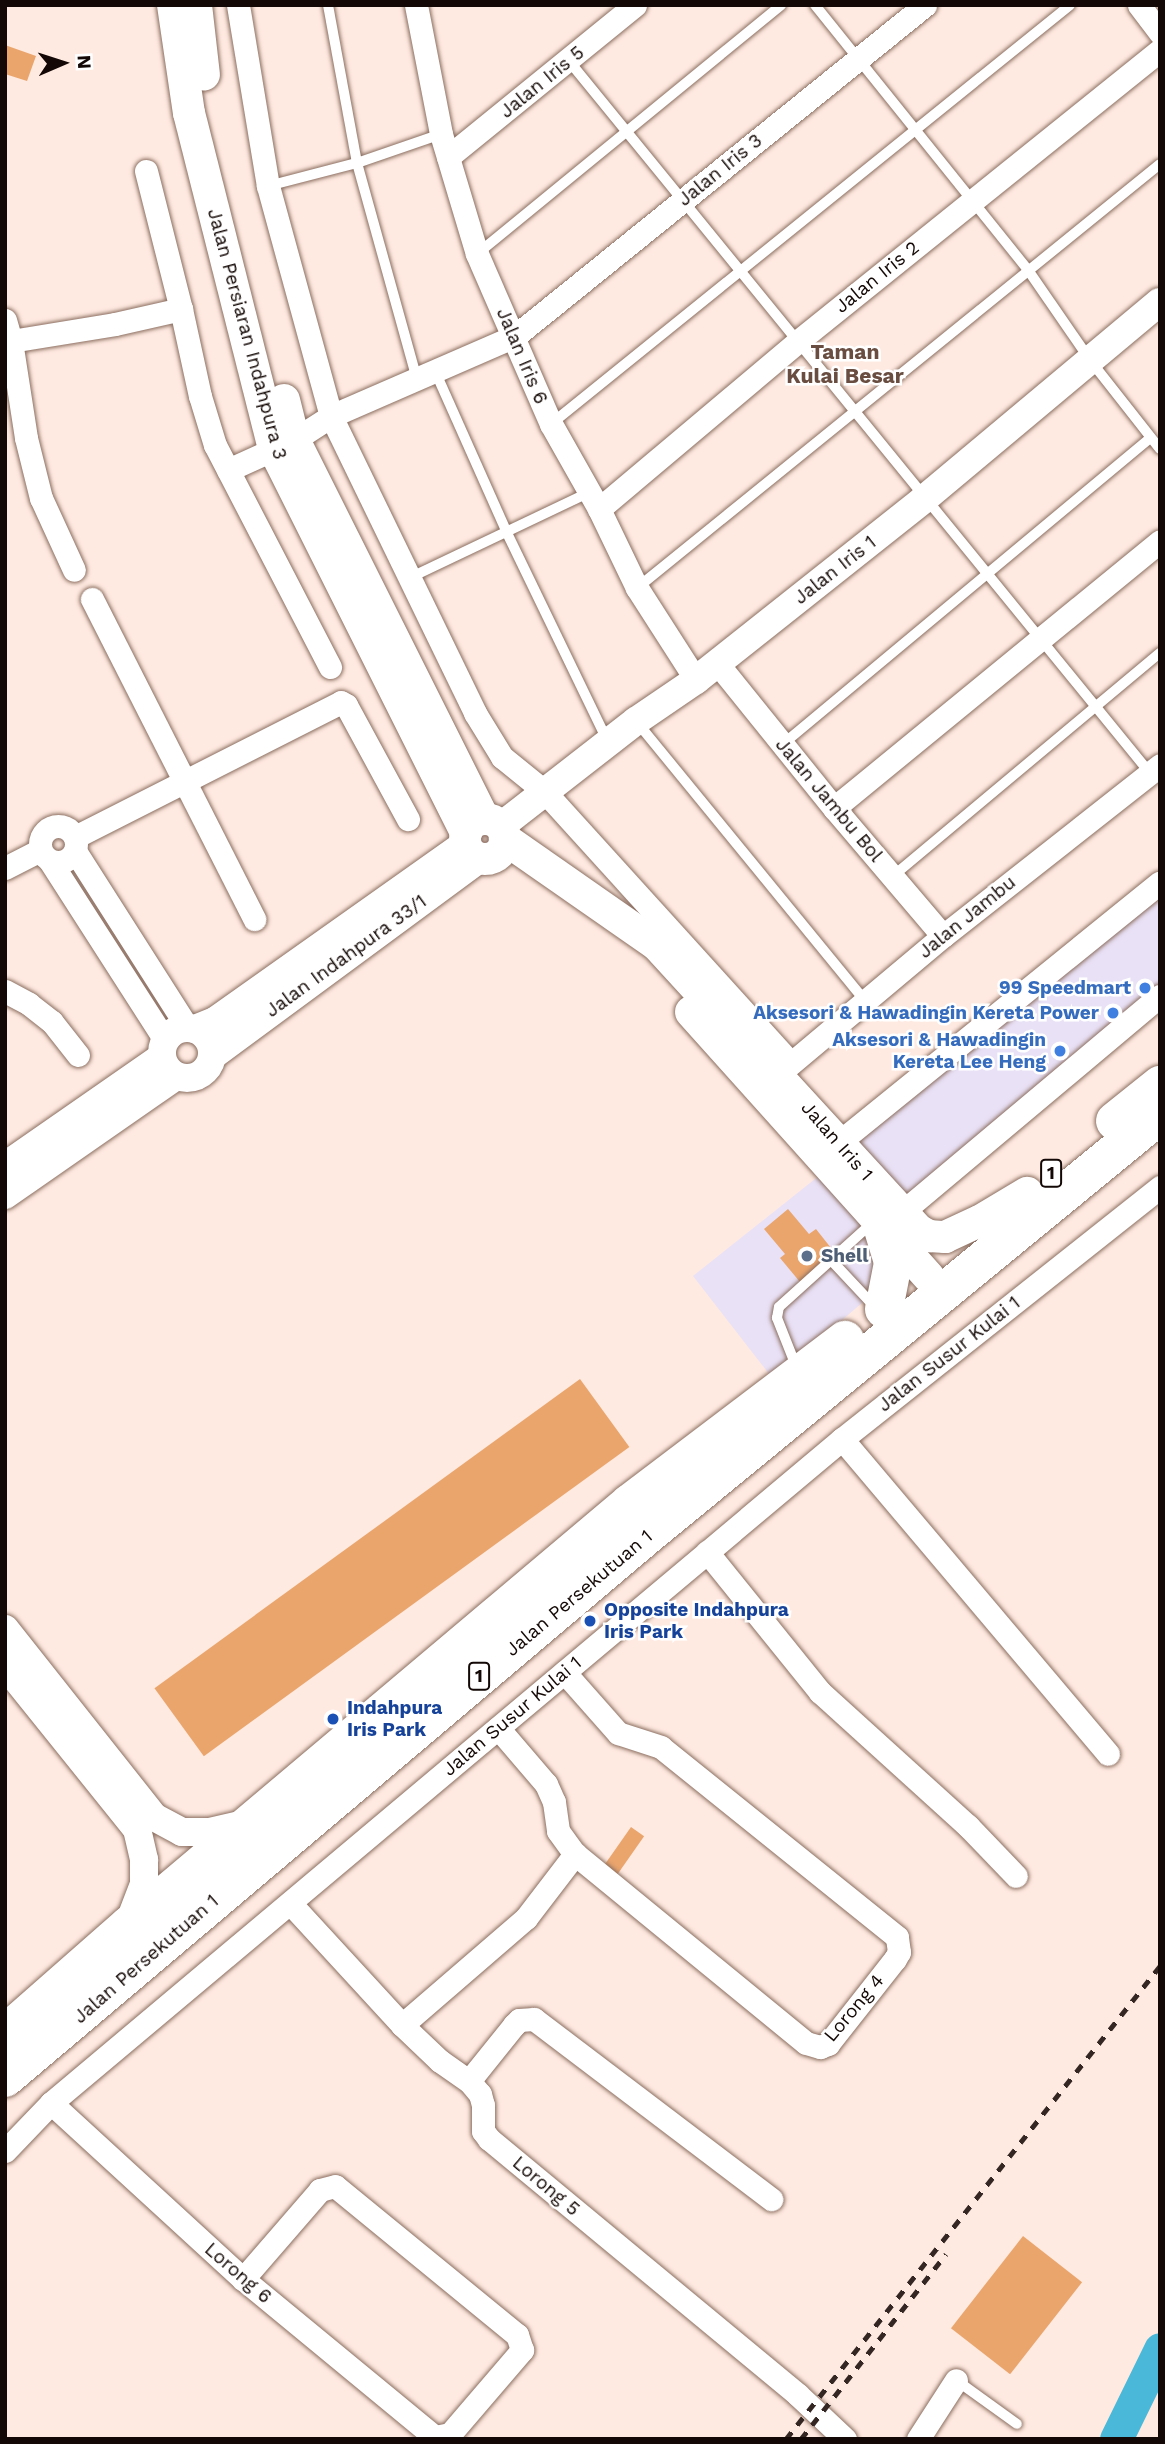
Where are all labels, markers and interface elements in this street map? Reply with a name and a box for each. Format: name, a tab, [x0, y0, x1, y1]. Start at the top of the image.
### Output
north arrow	[28, 28, 98, 98]
street label: Jalan Iris 5	[495, 41, 589, 123]
text: N	[73, 54, 96, 70]
street label: Jalan Iris 3	[673, 129, 767, 211]
street label: Jalan Persiaran Indahpura 3	[202, 206, 292, 462]
street label: Jalan Iris 2	[830, 236, 924, 318]
street label: Jalan Iris 6	[492, 304, 552, 408]
district label: Taman Kulai Besar	[786, 339, 904, 389]
street label: Jalan Iris 1	[789, 531, 881, 609]
street label: Jalan Jambu Bol	[770, 733, 888, 867]
street label: Jalan Jambu	[914, 871, 1020, 963]
street label: Jalan Indahpura 33/1	[261, 890, 431, 1022]
place label: 99 Speedmart	[999, 977, 1131, 999]
marker: 99 Speedmart	[1137, 980, 1153, 996]
place label: Aksesori & Hawadingin Kereta Power	[753, 1002, 1099, 1024]
marker: Aksesori & Hawadingin Kereta Power	[1105, 1005, 1121, 1021]
place label: Aksesori & Hawadingin Kereta Lee Heng	[832, 1029, 1046, 1073]
marker: Aksesori & Hawadingin Kereta Lee Heng	[1052, 1043, 1068, 1059]
street label: Jalan Iris 1	[796, 1096, 878, 1186]
road number: 1	[1039, 1158, 1063, 1188]
place label: Shell	[821, 1245, 868, 1267]
marker: Shell	[799, 1248, 815, 1264]
street label: Jalan Susur Kulai 1	[873, 1291, 1025, 1417]
street label: Jalan Persekutuan 1	[501, 1525, 657, 1661]
place label: Opposite Indahpura Iris Park	[604, 1599, 789, 1643]
marker: Opposite Indahpura Iris Park	[582, 1613, 598, 1629]
street label: Jalan Susur Kulai 1	[438, 1651, 586, 1781]
road number: 1	[467, 1661, 491, 1690]
place label: Indahpura Iris Park	[347, 1697, 442, 1741]
marker: Indahpura Iris Park	[325, 1711, 341, 1727]
street label: Jalan Persekutuan 1	[69, 1890, 223, 2028]
street label: Lorong 4	[819, 1970, 889, 2046]
street label: Lorong 5	[508, 2151, 584, 2221]
street label: Lorong 6	[200, 2238, 276, 2308]

